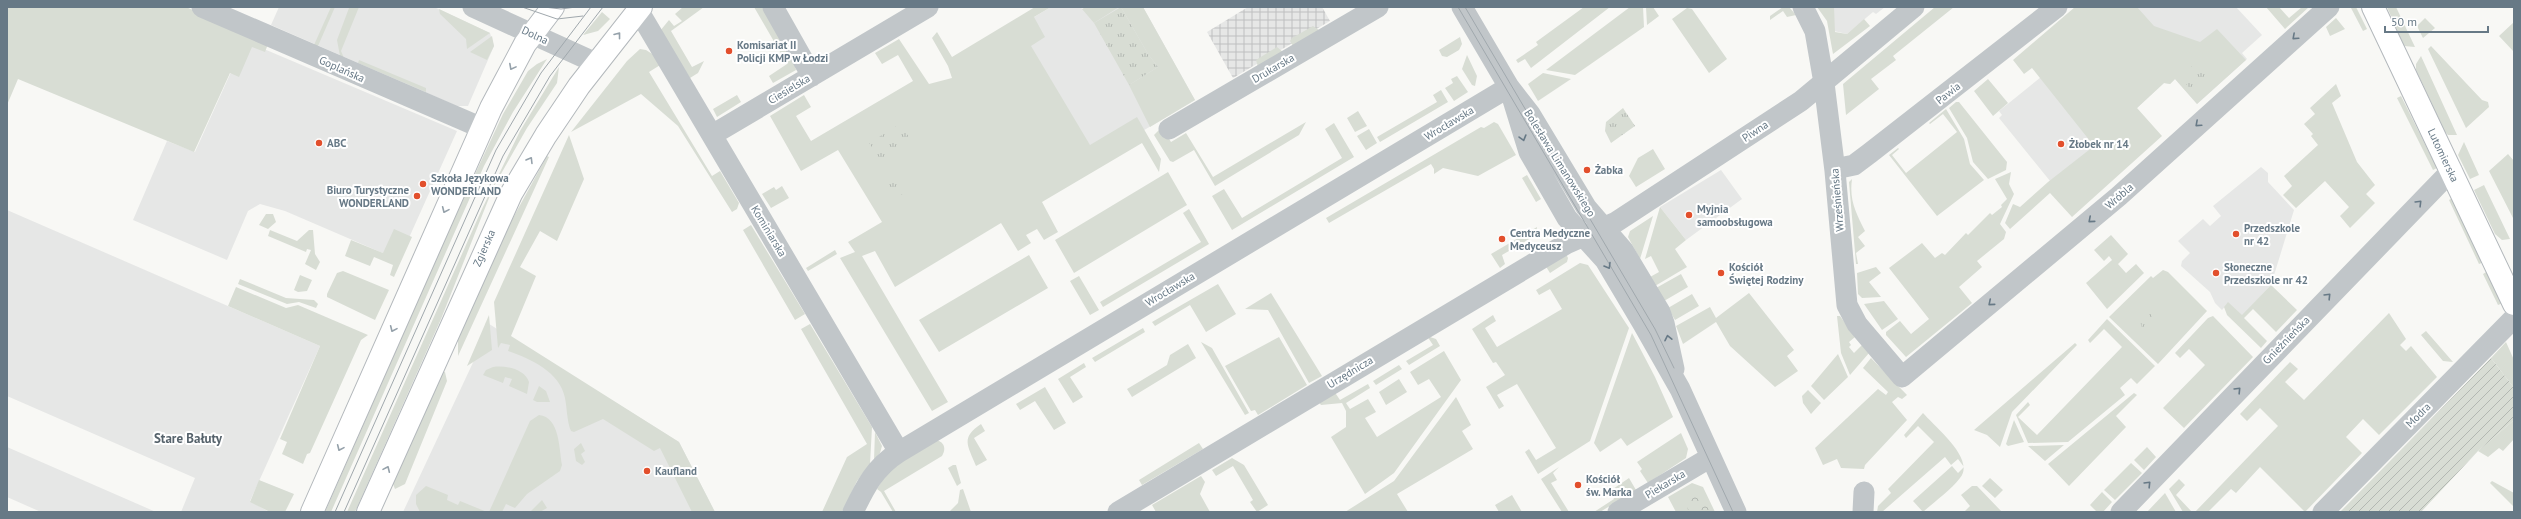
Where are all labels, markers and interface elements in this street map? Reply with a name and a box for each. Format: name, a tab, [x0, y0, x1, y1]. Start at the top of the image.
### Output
scale bar	[2385, 8, 2488, 34]
text: 50 m	[2391, 14, 2417, 29]
street label: Dolna	[519, 23, 551, 47]
one-way arrow	[613, 32, 620, 39]
one-way arrow	[2292, 32, 2300, 40]
place label: Komisariat II Policji KMP w Łodzi	[737, 38, 828, 65]
marker: Komisariat II Policji KMP w Łodzi	[724, 46, 734, 56]
street label: Drukarska	[1249, 50, 1297, 86]
street label: Goplańska	[317, 53, 367, 85]
one-way arrow	[509, 62, 517, 70]
street label: Ciesielska	[765, 71, 813, 107]
street label: Pawia	[1933, 79, 1963, 107]
street label: Wrocławska	[1422, 103, 1476, 143]
street label: Bolesława Limanowskiego	[1521, 107, 1599, 219]
street label: Piwna	[1739, 117, 1771, 145]
one-way arrow	[2196, 120, 2203, 127]
street label: Lutomierska	[2425, 126, 2462, 184]
one-way arrow	[1518, 134, 1527, 141]
place label: ABC	[327, 136, 346, 150]
place label: Żłobek nr 14	[2069, 137, 2130, 151]
marker: ABC	[314, 138, 324, 148]
marker: Żłobek nr 14	[2056, 139, 2066, 149]
one-way arrow	[525, 157, 532, 164]
place label: Żabka	[1595, 163, 1623, 177]
marker: Żabka	[1582, 165, 1592, 175]
street label: Wrześnieńska	[1827, 168, 1847, 232]
place label: Szkoła Językowa WONDERLAND	[431, 171, 509, 198]
marker: Szkoła Językowa WONDERLAND	[418, 179, 428, 189]
street label: Wróbla	[2102, 180, 2136, 212]
place label: Biuro Turystyczne WONDERLAND	[327, 183, 409, 210]
marker: Biuro Turystyczne WONDERLAND	[412, 191, 422, 201]
one-way arrow	[2414, 200, 2422, 208]
place label: Myjnia samoobsługowa	[1697, 202, 1773, 229]
street label: Kominiarska	[748, 203, 790, 259]
one-way arrow	[442, 206, 450, 213]
marker: Myjnia samoobsługowa	[1684, 210, 1694, 220]
one-way arrow	[2088, 215, 2095, 222]
place label: Przedszkole nr 42	[2244, 221, 2300, 248]
place label: Centra Medyczne Medyceusz	[1510, 226, 1590, 253]
street label: Zgierska	[470, 227, 498, 269]
marker: Przedszkole nr 42	[2231, 229, 2241, 239]
marker: Centra Medyczne Medyceusz	[1497, 234, 1507, 244]
place label: Kościół Świętej Rodziny	[1729, 260, 1804, 287]
place label: Słoneczne Przedszkole nr 42	[2224, 260, 2308, 287]
one-way arrow	[1604, 262, 1611, 269]
marker: Kościół Świętej Rodziny	[1716, 268, 1726, 278]
marker: Słoneczne Przedszkole nr 42	[2211, 268, 2221, 278]
street label: Wrocławska	[1143, 269, 1197, 309]
one-way arrow	[2323, 293, 2331, 301]
one-way arrow	[1988, 299, 1995, 306]
street label: Gnieźnieńska	[2259, 313, 2313, 367]
one-way arrow	[390, 325, 398, 332]
one-way arrow	[1664, 334, 1672, 341]
street label: Urzędnicza	[1324, 353, 1376, 391]
one-way arrow	[2233, 387, 2241, 395]
street label: Modra	[2403, 400, 2433, 430]
district label: Stare Bałuty	[154, 430, 223, 447]
one-way arrow	[337, 443, 345, 451]
place label: Kaufland	[655, 464, 697, 478]
one-way arrow	[382, 466, 390, 473]
marker: Kaufland	[642, 466, 652, 476]
street label: Piekarska	[1642, 467, 1688, 501]
place label: Kościół św. Marka	[1586, 472, 1632, 499]
marker: Kościół św. Marka	[1573, 480, 1583, 490]
one-way arrow	[2143, 481, 2151, 489]

